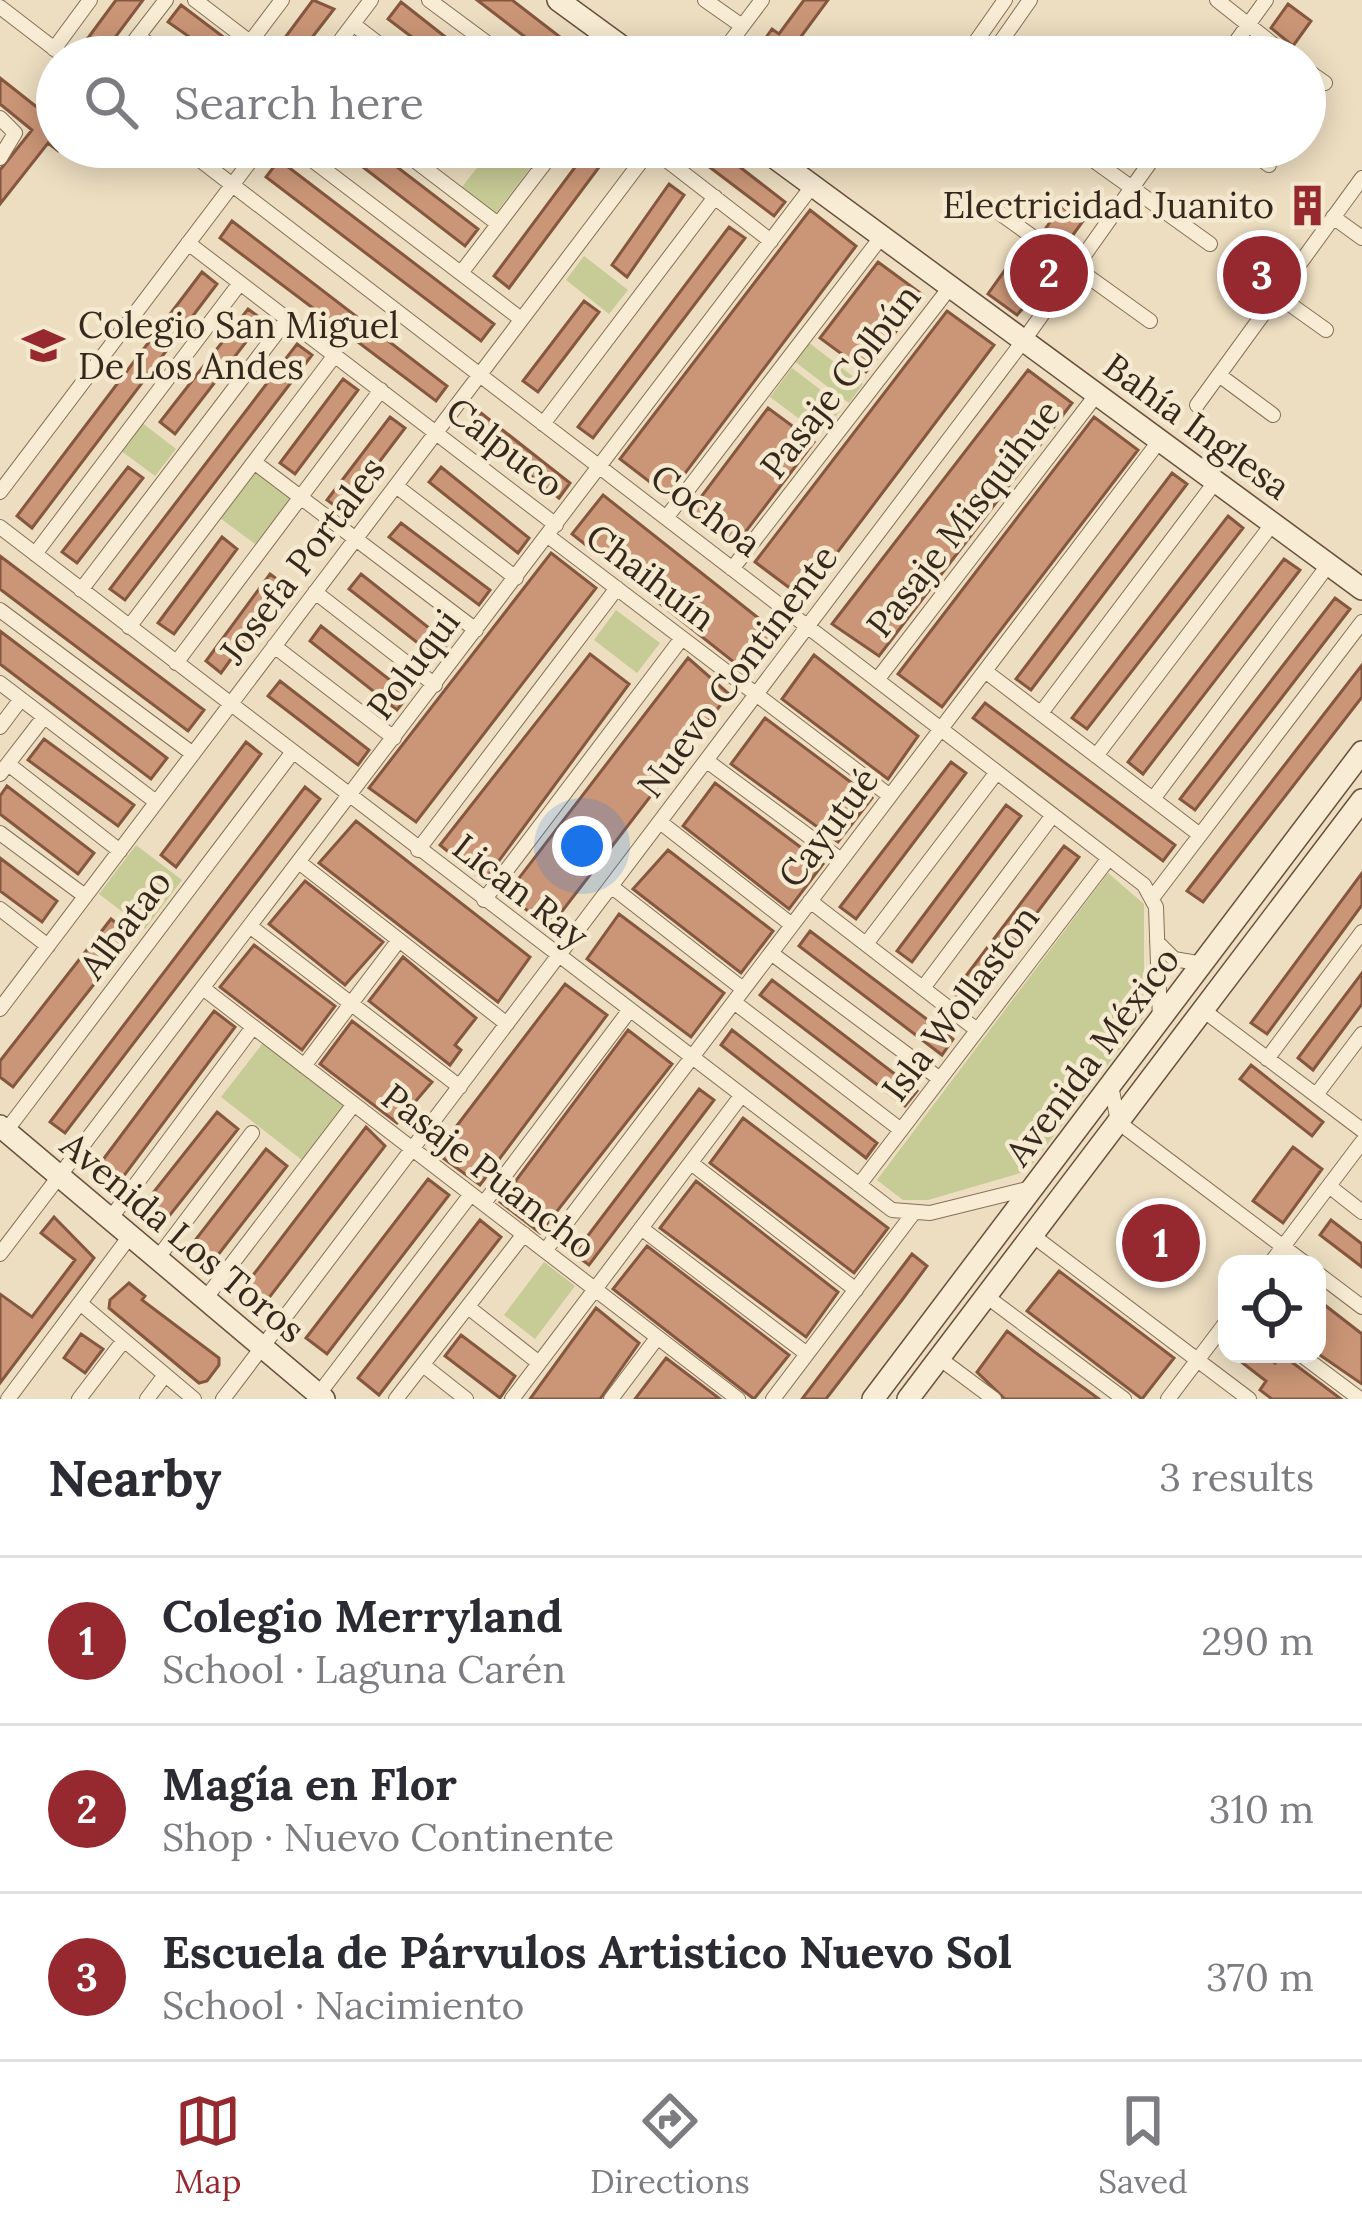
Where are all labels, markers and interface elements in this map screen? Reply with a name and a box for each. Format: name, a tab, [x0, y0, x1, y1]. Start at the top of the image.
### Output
search box	[36, 36, 1326, 168]
icon: search	[78, 69, 144, 135]
text: Search here	[174, 74, 424, 131]
place label: Electricidad Juanito	[942, 182, 1274, 228]
building icon: Electricidad Juanito	[1285, 182, 1331, 228]
pin: 2	[1010, 228, 1088, 318]
pin: 3	[1223, 230, 1301, 320]
street label: Pasaje Colbún	[750, 275, 930, 487]
place label: Colegio San Miguel De Los Andes	[78, 302, 399, 389]
school or university icon: Colegio San Miguel De Los Andes	[21, 323, 67, 369]
street label: Bahía Inglesa	[1095, 343, 1299, 509]
street label: Calpuco	[437, 387, 573, 507]
street label: Pasaje Misquihue	[856, 390, 1070, 646]
street label: Josefa Portales	[209, 447, 395, 673]
street label: Cochoa	[642, 454, 770, 566]
street label: Chaihuín	[577, 513, 725, 641]
street label: Nuevo Continente	[627, 535, 847, 807]
street label: Poluqui	[357, 600, 469, 728]
street label: Cayutué	[768, 758, 888, 896]
your location	[552, 816, 612, 876]
street label: Lican Ray	[444, 824, 598, 958]
street label: Albatao	[68, 860, 181, 989]
street label: Isla Wollaston	[871, 896, 1049, 1110]
street label: Avenida México	[994, 937, 1189, 1175]
street label: Pasaje Puancho	[373, 1073, 605, 1269]
street label: Avenida Los Toros	[51, 1121, 314, 1352]
pin: 1	[1122, 1198, 1200, 1288]
map controls	[1218, 1255, 1326, 1363]
button: locate	[1218, 1255, 1326, 1363]
text: Nearby	[48, 1445, 221, 1510]
text: 3 results	[1159, 1452, 1314, 1502]
text: Colegio Merryland	[162, 1587, 563, 1644]
text: 1	[79, 1616, 95, 1666]
text: 290 m	[1201, 1616, 1314, 1666]
text: School · Laguna Carén	[162, 1644, 566, 1694]
text: Magía en Flor	[162, 1755, 457, 1812]
text: 2	[77, 1784, 97, 1834]
text: 310 m	[1209, 1784, 1314, 1834]
text: Shop · Nuevo Continente	[162, 1812, 614, 1862]
text: Escuela de Párvulos Artistico Nuevo Sol	[162, 1923, 1012, 1980]
text: 3	[76, 1952, 98, 2002]
text: 370 m	[1206, 1952, 1314, 2002]
text: School · Nacimiento	[162, 1980, 524, 2030]
tab: Map	[174, 2088, 241, 2202]
tab: Directions	[590, 2088, 750, 2202]
tab: Saved	[1098, 2088, 1188, 2202]

